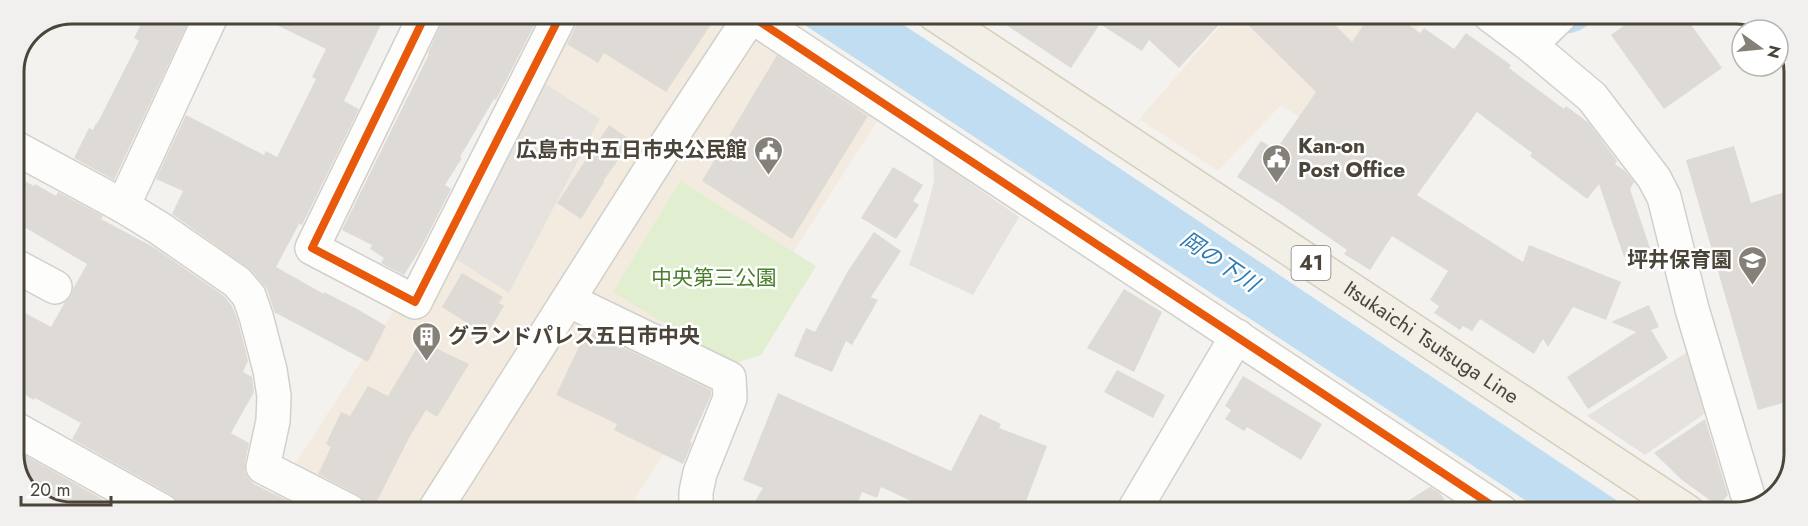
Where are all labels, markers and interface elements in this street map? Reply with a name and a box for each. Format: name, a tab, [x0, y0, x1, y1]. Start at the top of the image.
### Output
north arrow	[1730, 18, 1790, 78]
text: N	[1761, 43, 1787, 61]
place label: Kan-on Post Office	[1298, 131, 1405, 185]
public building icon: 広島市中五日市央公民館	[752, 134, 784, 176]
place label: 広島市中五日市央公民館	[516, 135, 747, 165]
public building icon: Kan-on Post Office	[1261, 142, 1293, 184]
water label: 岡の下川	[1175, 223, 1267, 300]
school or university icon: 坪井保育園	[1737, 244, 1769, 286]
place label: 坪井保育園	[1627, 245, 1732, 275]
road number: 41	[1292, 246, 1330, 280]
park label: 中央第三公園	[651, 263, 777, 293]
street label: Itsukaichi Tsutsuga Line	[1338, 274, 1525, 411]
building icon: グランドパレス五日市中央	[411, 320, 443, 362]
place label: グランドパレス五日市中央	[448, 321, 700, 351]
scale bar	[21, 469, 111, 507]
text: 20 m	[30, 477, 70, 503]

